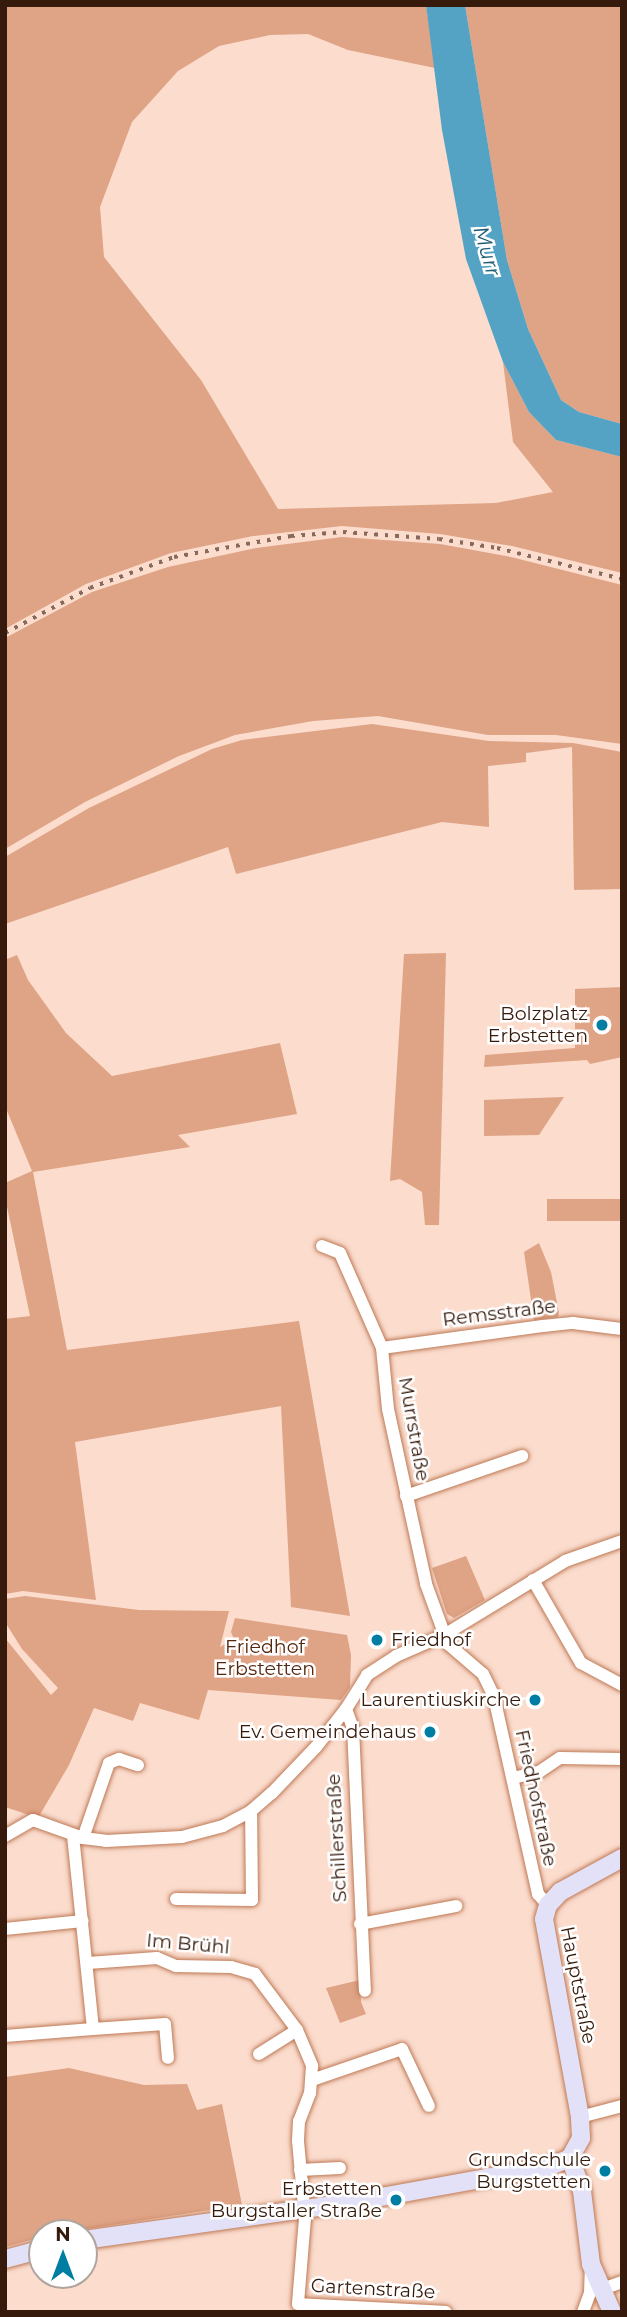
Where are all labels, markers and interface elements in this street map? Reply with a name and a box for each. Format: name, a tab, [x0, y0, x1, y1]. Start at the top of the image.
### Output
water label: Murr	[468, 223, 506, 279]
place label: Bolzplatz Erbstetten	[488, 1003, 588, 1047]
marker: Bolzplatz Erbstetten	[594, 1017, 610, 1033]
street label: Remsstraße	[441, 1295, 557, 1331]
street label: Murrstraße	[394, 1375, 434, 1483]
place label: Friedhof	[391, 1629, 471, 1651]
marker: Friedhof	[369, 1632, 385, 1648]
park label: Friedhof Erbstetten	[215, 1636, 315, 1680]
place label: Laurentiuskirche	[361, 1689, 521, 1711]
marker: Laurentiuskirche	[527, 1692, 543, 1708]
place label: Ev. Gemeindehaus	[239, 1721, 416, 1743]
marker: Ev. Gemeindehaus	[422, 1724, 438, 1740]
street label: Friedhofstraße	[510, 1728, 562, 1868]
street label: Schillerstraße	[322, 1773, 352, 1903]
street label: Hauptstraße	[555, 1924, 601, 2046]
street label: Im Brühl	[145, 1929, 231, 1959]
place label: Grundschule Burgstetten	[468, 2149, 591, 2193]
marker: Grundschule Burgstetten	[597, 2163, 613, 2179]
place label: Erbstetten Burgstaller Straße	[211, 2178, 382, 2222]
marker: Erbstetten Burgstaller Straße	[388, 2192, 404, 2208]
north arrow	[28, 2219, 98, 2289]
text: N	[55, 2223, 71, 2246]
street label: Gartenstraße	[310, 2274, 436, 2304]

